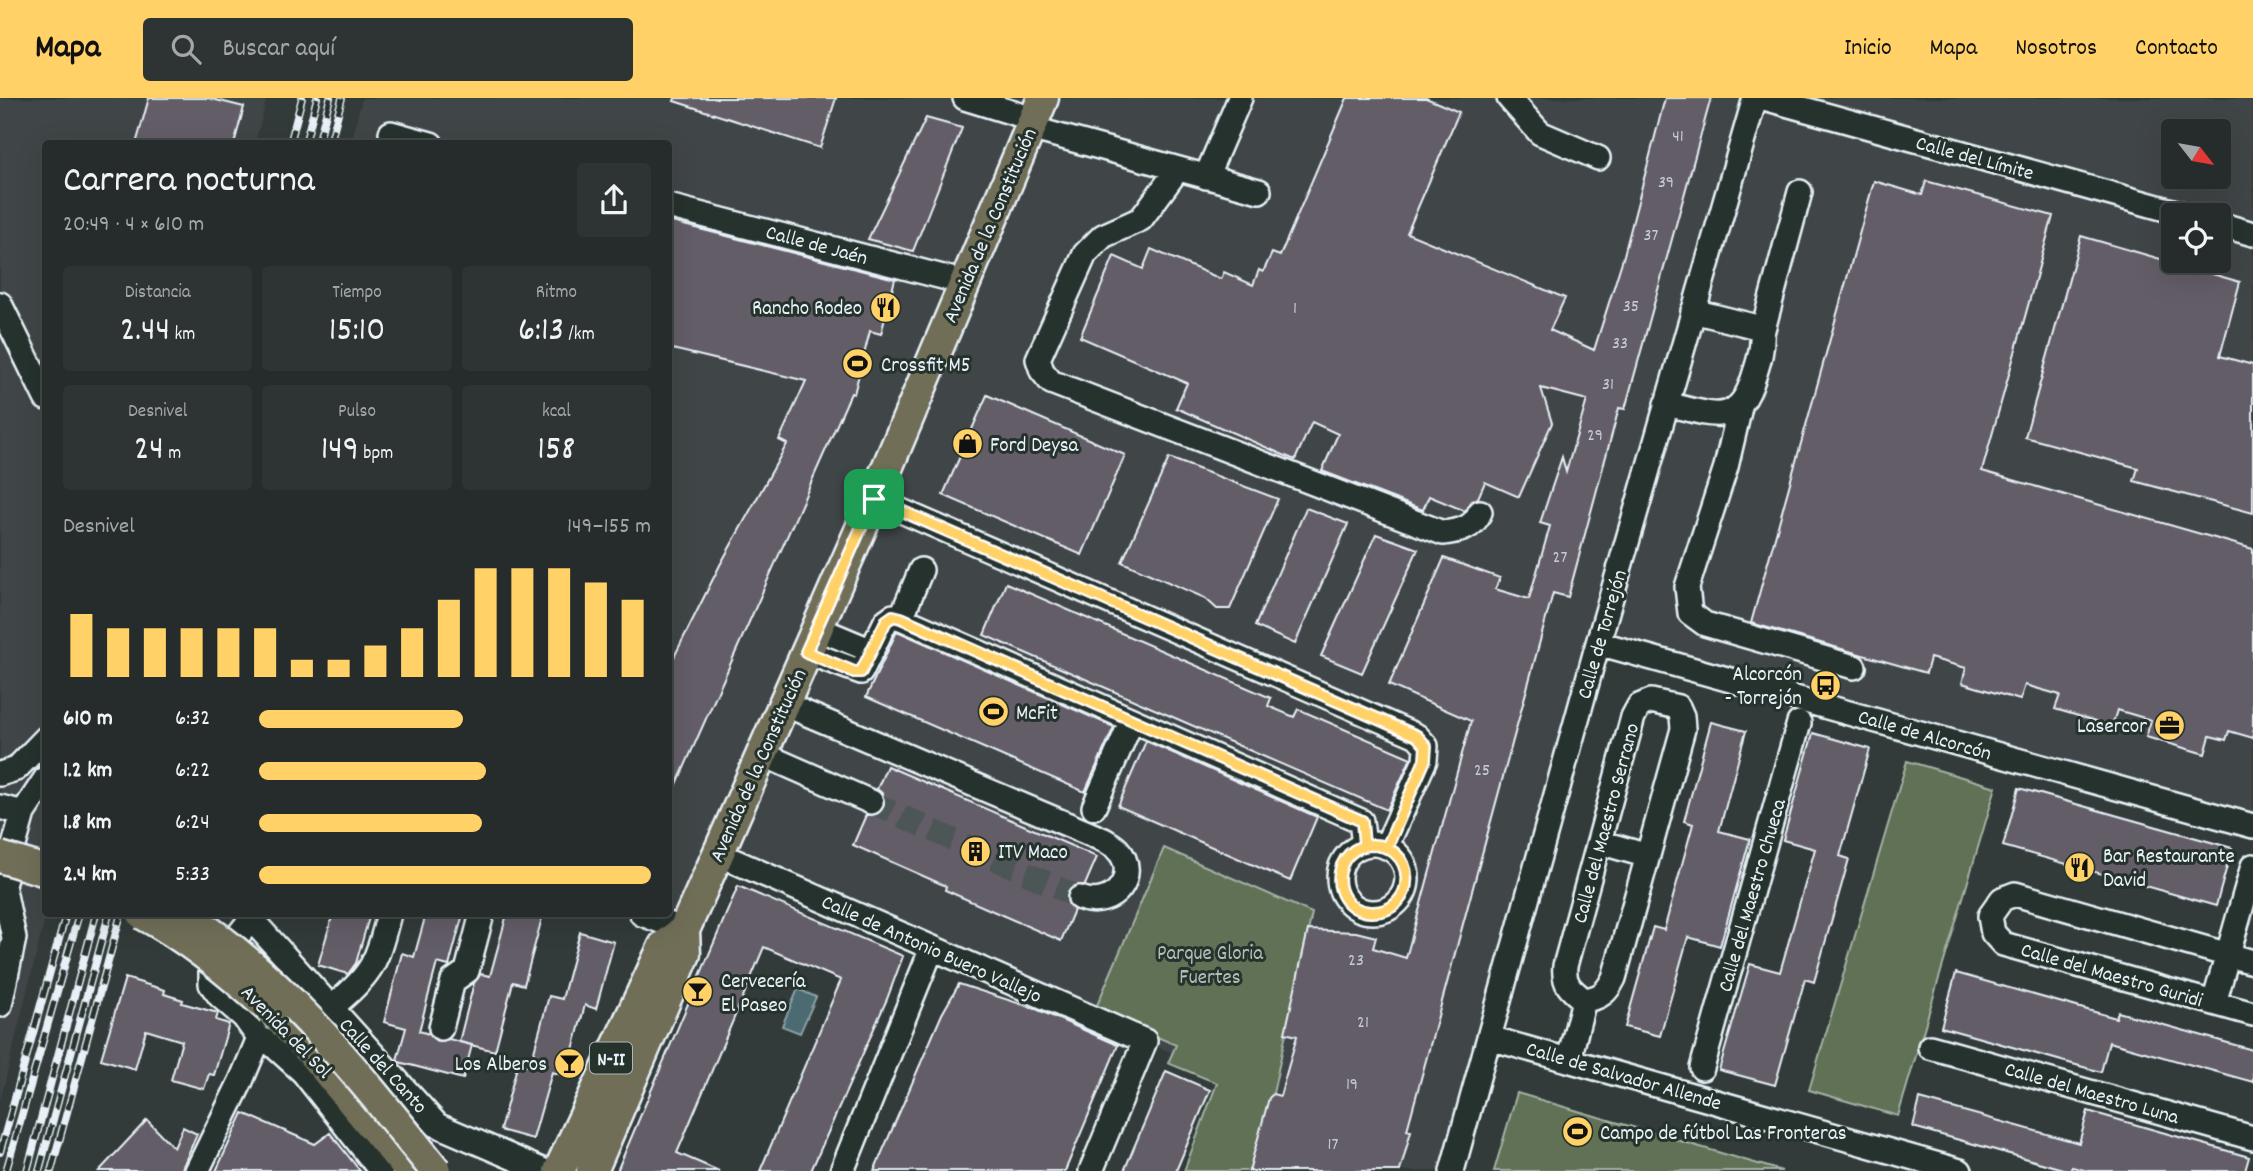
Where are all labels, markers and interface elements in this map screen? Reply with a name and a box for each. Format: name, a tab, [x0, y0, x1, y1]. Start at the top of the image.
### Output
search box	[143, 18, 633, 81]
text: Mapa	[35, 26, 101, 73]
icon: search	[167, 30, 205, 68]
text: Buscar aquí	[223, 31, 335, 68]
text: Inicio	[1844, 32, 1892, 66]
text: Mapa	[1930, 32, 1977, 66]
text: Nosotros	[2015, 32, 2097, 66]
text: Contacto	[2135, 32, 2218, 66]
north arrow	[2161, 119, 2231, 189]
map controls	[2161, 119, 2231, 273]
street label: Avenida de la Constitución	[937, 124, 1046, 328]
house number: 41	[1672, 125, 1684, 150]
street label: Calle del Límite	[1912, 130, 2036, 190]
text: Carrera nocturna	[63, 155, 315, 210]
button: share	[577, 163, 651, 237]
house number: 39	[1658, 171, 1674, 196]
button: locate	[2161, 203, 2231, 273]
text: 20:49 · 4 × 610 m	[63, 209, 204, 242]
street label: Calle de Jaén	[762, 219, 871, 275]
house number: 37	[1644, 224, 1659, 249]
text: Distancia	[125, 280, 191, 307]
text: Tiempo	[332, 280, 382, 307]
text: Ritmo	[536, 280, 577, 307]
restaurant icon: Rancho Rodeo	[868, 290, 902, 324]
place label: Rancho Rodeo	[752, 295, 862, 325]
house number: 35	[1623, 295, 1639, 320]
house number: 1	[1293, 297, 1297, 322]
text: 2.44	[120, 307, 170, 357]
text: 15:10	[329, 307, 385, 357]
text: 6:13	[518, 307, 564, 357]
text: km	[170, 322, 195, 349]
text: /km	[564, 322, 595, 349]
house number: 33	[1612, 332, 1628, 357]
sports icon: Crossfit M5	[841, 347, 875, 381]
place label: Crossfit M5	[881, 352, 970, 382]
house number: 31	[1602, 373, 1614, 398]
text: Desnivel	[128, 399, 187, 426]
text: Pulso	[338, 399, 376, 426]
text: kcal	[542, 399, 571, 426]
house number: 29	[1587, 424, 1603, 449]
text: 24	[134, 426, 164, 476]
text: 149	[321, 426, 359, 476]
text: 158	[537, 426, 575, 476]
shop icon: Ford Deysa	[950, 427, 984, 461]
place label: Ford Deysa	[990, 432, 1080, 462]
text: m	[164, 441, 181, 468]
text: bpm	[359, 441, 393, 468]
pin	[844, 469, 904, 529]
icon: arrive	[855, 480, 893, 518]
text: Desnivel	[63, 511, 135, 544]
text: 149–155 m	[567, 511, 651, 544]
house number: 27	[1553, 546, 1567, 571]
street label: Calle de Torrejón	[1571, 567, 1637, 703]
place label: Alcorcón - Torrejón	[1725, 661, 1802, 715]
street label: Avenida de la Constitución	[704, 665, 816, 868]
bus stop icon: Alcorcón - Torrejón	[1808, 668, 1842, 702]
sports icon: McFit	[976, 695, 1010, 729]
place label: McFit	[1016, 700, 1058, 730]
text: 610 m	[63, 703, 113, 736]
text: 6:32	[175, 703, 210, 736]
street label: Calle de Alcorcón	[1854, 703, 1994, 770]
office icon: Lasercor	[2153, 708, 2187, 742]
place label: Lasercor	[2077, 713, 2147, 743]
street label: Calle del Maestro Serrano	[1567, 720, 1649, 927]
text: 1.2 km	[63, 755, 112, 788]
text: 6:22	[175, 755, 210, 788]
house number: 25	[1474, 759, 1490, 784]
street label: Calle del Maestro Chueca	[1712, 795, 1796, 996]
text: 1.8 km	[63, 807, 112, 840]
text: 6:24	[175, 807, 210, 840]
building icon: ITV Maco	[958, 834, 992, 868]
place label: ITV Maco	[998, 839, 1068, 869]
place label: Bar Restaurante David	[2103, 843, 2235, 897]
restaurant icon: Bar Restaurante David	[2063, 850, 2097, 884]
text: 2.4 km	[63, 859, 117, 892]
text: 5:33	[175, 859, 210, 892]
street label: Calle de Antonio Buero Vallejo	[816, 889, 1046, 1013]
street label: Calle del Maestro Guridi	[2017, 937, 2206, 1017]
park label: Parque Gloria Fuertes	[1157, 940, 1264, 994]
house number: 23	[1348, 949, 1364, 974]
place label: Cervecería El Paseo	[721, 968, 807, 1022]
bar icon: Cervecería El Paseo	[681, 975, 715, 1009]
street label: Avenida del Sol	[232, 979, 337, 1087]
house number: 21	[1357, 1011, 1369, 1036]
street label: Calle del Canto	[330, 1012, 433, 1122]
street label: Calle de Salvador Allende	[1522, 1036, 1724, 1120]
road number: N-II	[590, 1042, 632, 1074]
bar icon: Los Alberos	[553, 1046, 587, 1080]
place label: Los Alberos	[455, 1051, 547, 1081]
street label: Calle del Maestro Luna	[2000, 1056, 2183, 1134]
house number: 19	[1346, 1073, 1358, 1098]
sports icon: Campo de fútbol Las Fronteras	[1560, 1115, 1594, 1149]
place label: Campo de fútbol Las Fronteras	[1600, 1120, 1847, 1150]
house number: 17	[1328, 1133, 1339, 1158]

